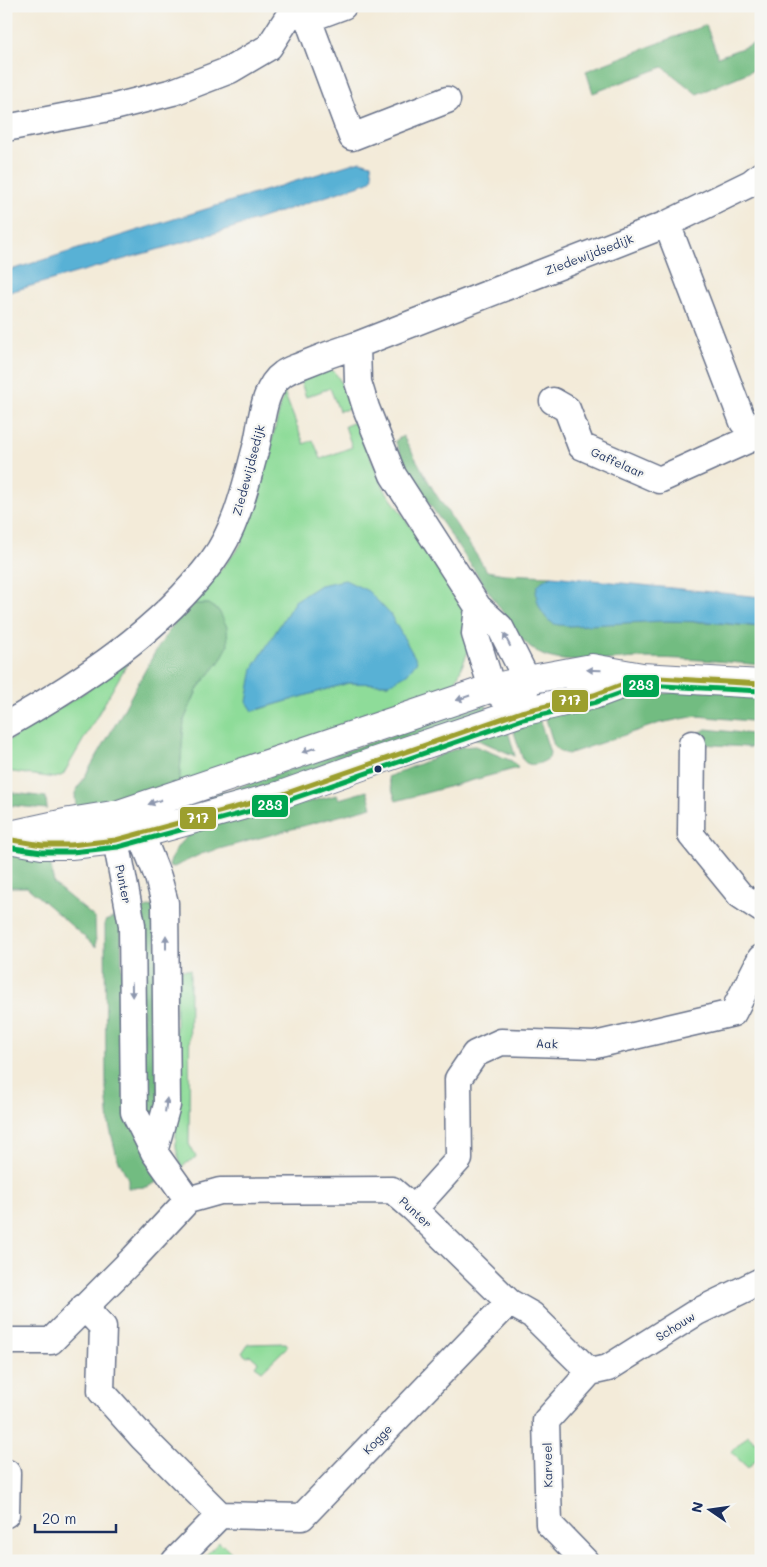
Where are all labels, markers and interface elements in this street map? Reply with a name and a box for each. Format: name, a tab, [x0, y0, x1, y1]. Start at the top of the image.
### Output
street label: Ziedewijdsedijk	[542, 230, 636, 278]
street label: Ziedewijdsedijk	[228, 423, 268, 517]
street label: Gaffelaar	[589, 443, 647, 481]
one-way arrow	[503, 633, 511, 647]
one-way arrow	[585, 665, 601, 673]
line badge: 283	[622, 674, 660, 698]
text: 283	[629, 675, 653, 694]
line badge: 717	[551, 689, 589, 713]
text: 717	[559, 690, 581, 709]
one-way arrow	[455, 694, 470, 702]
one-way arrow	[302, 747, 317, 754]
unlabelled marker	[373, 764, 383, 774]
line badge: 283	[251, 794, 289, 818]
text: 283	[258, 795, 282, 814]
one-way arrow	[148, 799, 163, 806]
line badge: 717	[179, 806, 217, 830]
text: 717	[187, 808, 209, 827]
street label: Punter	[112, 863, 136, 905]
one-way arrow	[162, 934, 170, 950]
one-way arrow	[128, 982, 136, 998]
street label: Aak	[536, 1035, 558, 1051]
one-way arrow	[162, 1096, 170, 1112]
street label: Punter	[396, 1193, 436, 1231]
street label: Schouw	[652, 1308, 698, 1344]
street label: Kogge	[359, 1421, 395, 1457]
street label: Karveel	[539, 1442, 555, 1488]
north arrow	[684, 1484, 734, 1534]
text: N	[686, 1500, 707, 1514]
scale bar	[35, 1502, 116, 1534]
text: 20 m	[42, 1508, 76, 1528]

